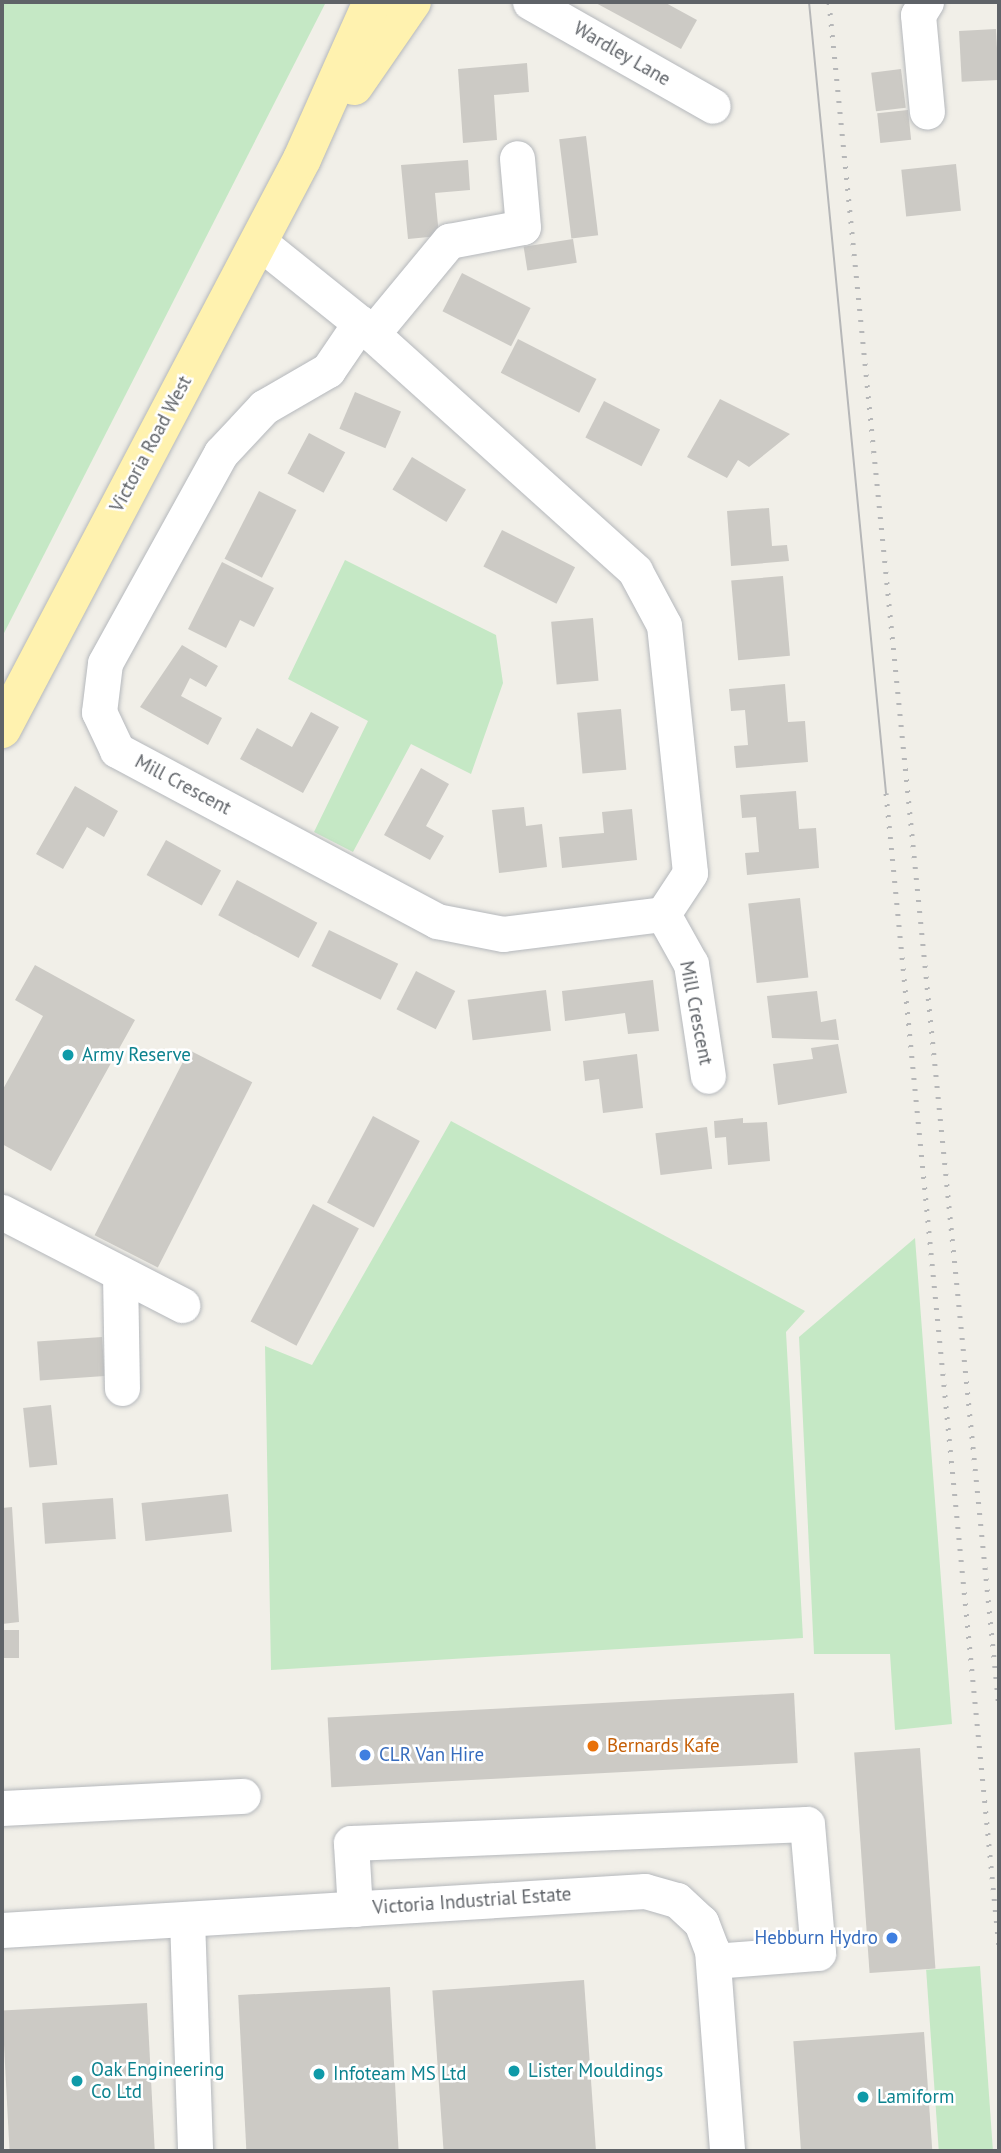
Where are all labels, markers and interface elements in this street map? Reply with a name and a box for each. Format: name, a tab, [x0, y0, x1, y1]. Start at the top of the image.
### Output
street label: Wardley Lane	[569, 17, 675, 91]
street label: Victoria Road West	[105, 372, 197, 516]
street label: Mill Crescent	[131, 750, 235, 820]
street label: Mill Crescent	[675, 959, 717, 1067]
place label: Army Reserve	[82, 1044, 192, 1066]
marker: Army Reserve	[60, 1047, 76, 1063]
place label: Bernards Kafe	[607, 1735, 720, 1757]
marker: Bernards Kafe	[585, 1738, 601, 1754]
place label: CLR Van Hire	[379, 1744, 485, 1766]
marker: CLR Van Hire	[357, 1747, 373, 1763]
street label: Victoria Industrial Estate	[372, 1883, 572, 1919]
place label: Hebburn Hydro	[754, 1927, 878, 1949]
marker: Hebburn Hydro	[884, 1930, 900, 1946]
place label: Oak Engineering Co Ltd	[91, 2059, 225, 2103]
place label: Lister Mouldings	[528, 2060, 663, 2082]
place label: Infoteam MS Ltd	[333, 2063, 467, 2085]
marker: Lister Mouldings	[506, 2063, 522, 2079]
marker: Infoteam MS Ltd	[311, 2066, 327, 2082]
marker: Oak Engineering Co Ltd	[69, 2073, 85, 2089]
place label: Lamiform	[877, 2086, 954, 2108]
marker: Lamiform	[855, 2089, 871, 2105]

